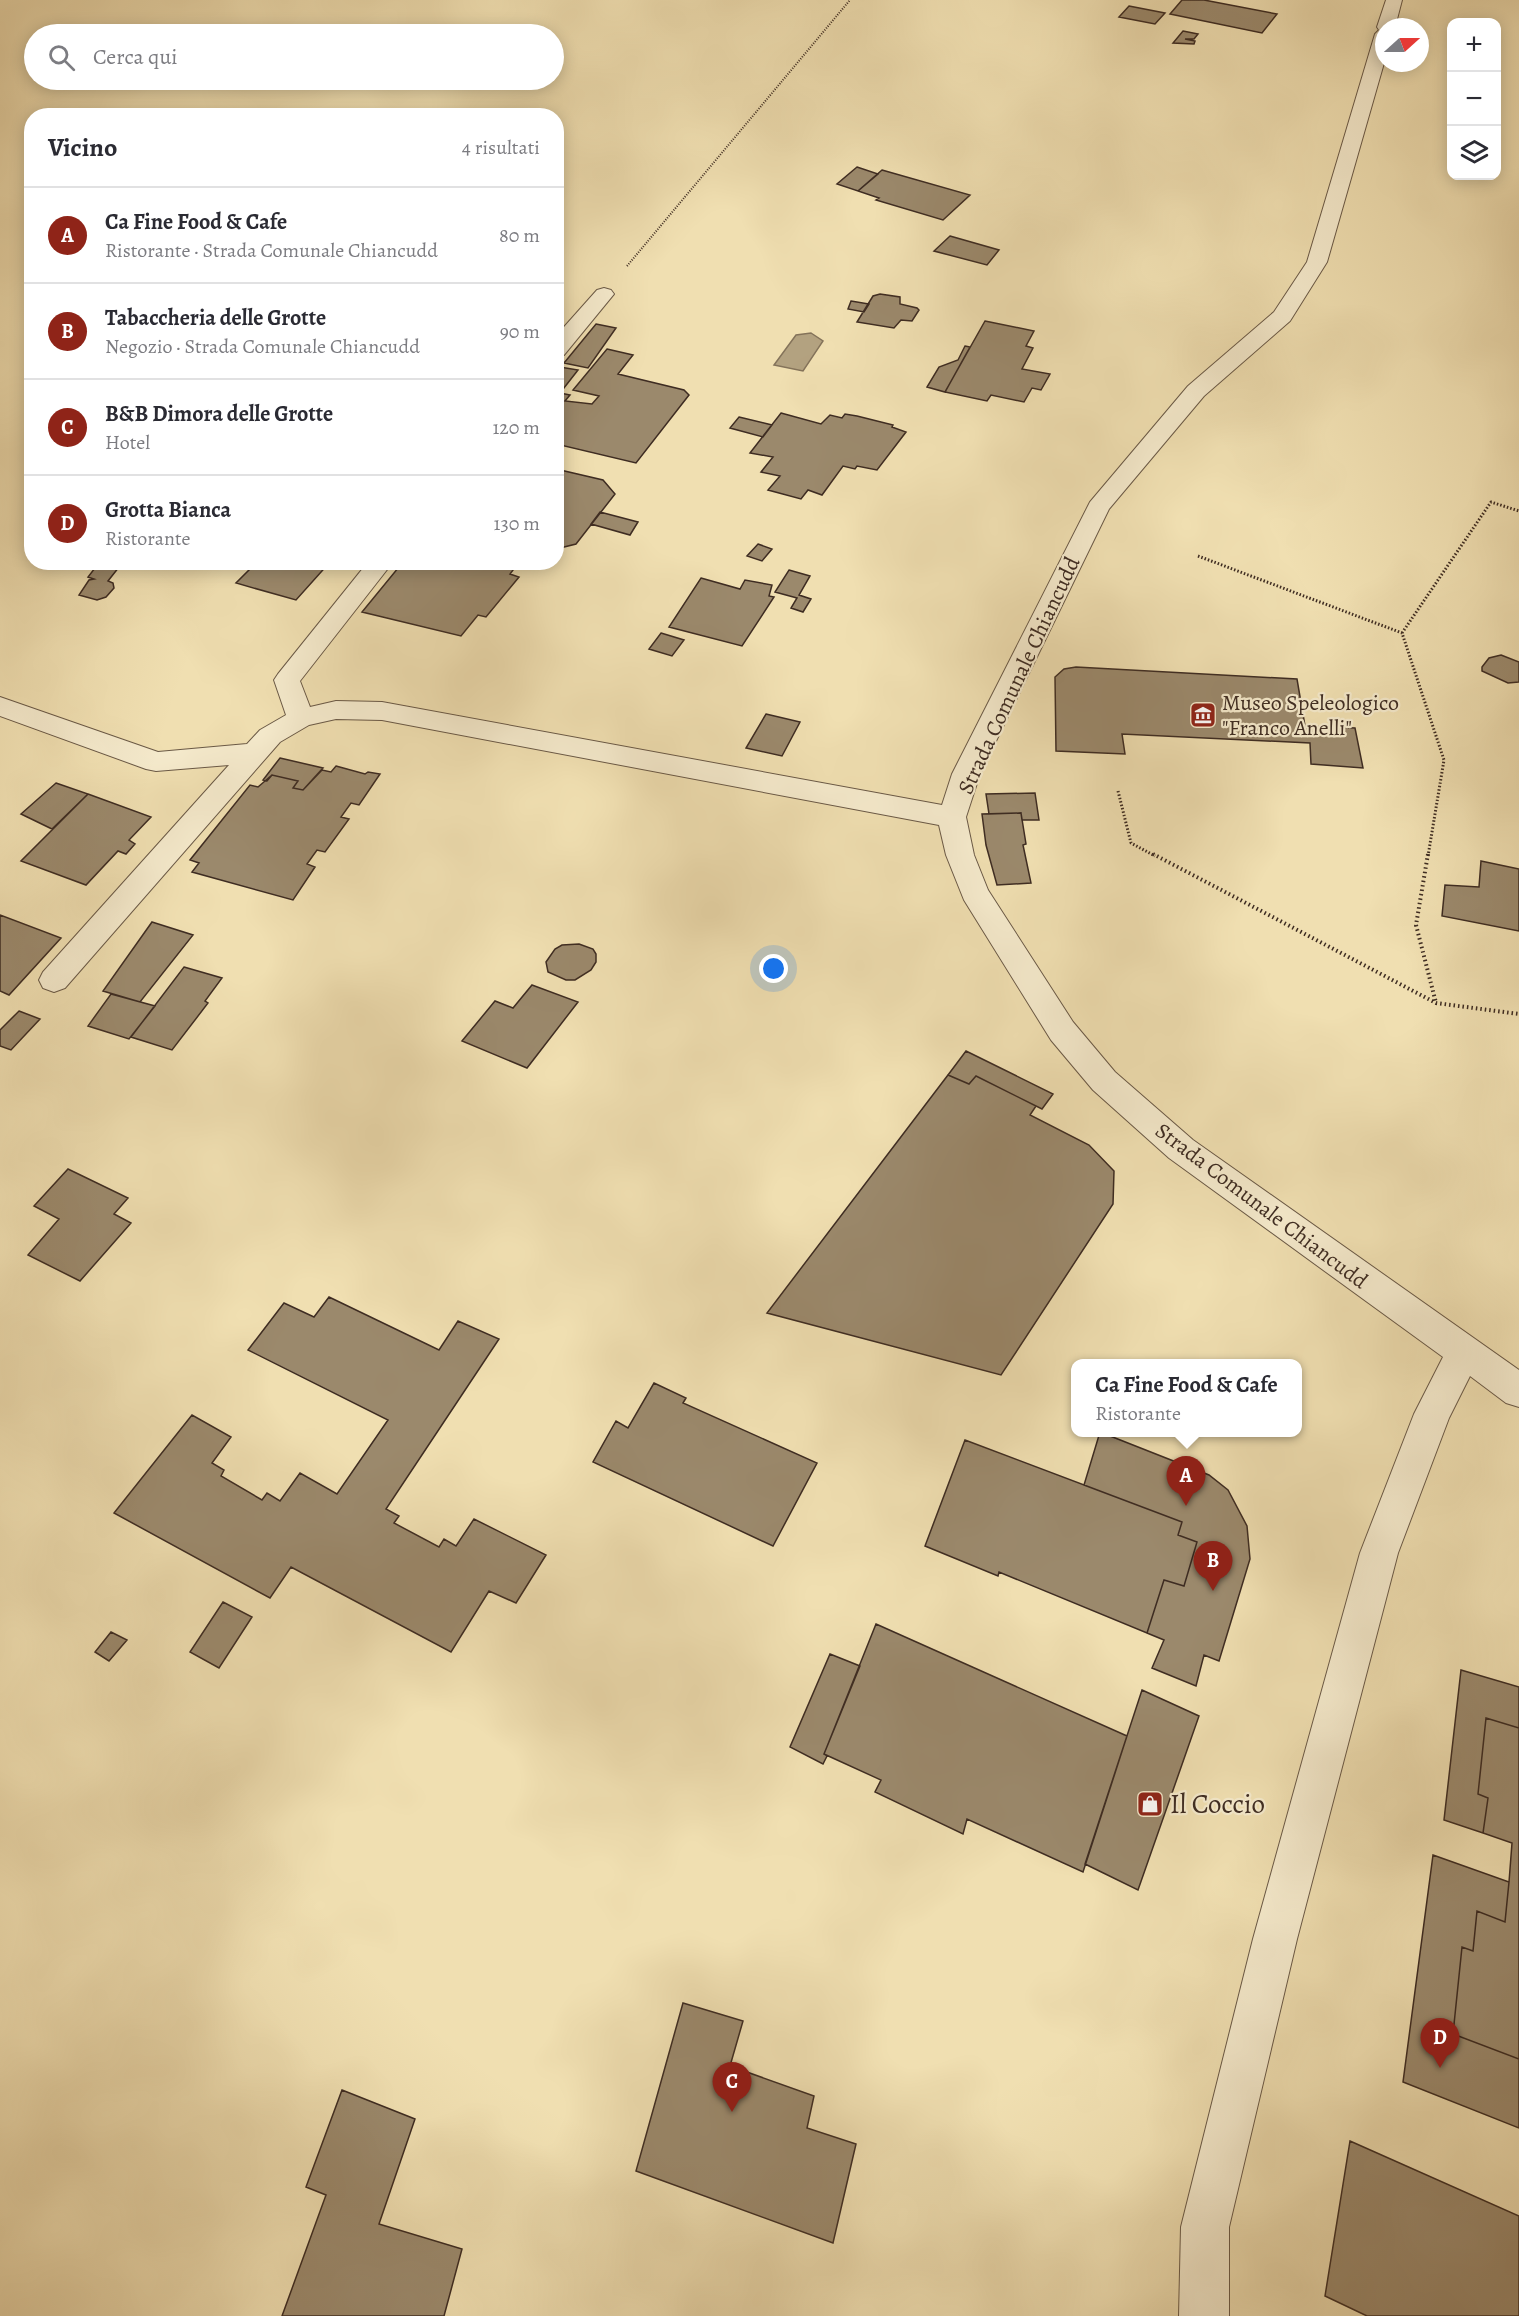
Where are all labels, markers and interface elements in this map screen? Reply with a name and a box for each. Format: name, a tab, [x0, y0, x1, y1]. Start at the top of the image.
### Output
north arrow	[1375, 18, 1429, 72]
map controls	[1447, 18, 1501, 180]
button: +	[1447, 18, 1501, 72]
search box	[24, 24, 564, 90]
icon: search	[45, 41, 78, 74]
text: Cerca qui	[93, 42, 178, 72]
button: −	[1447, 72, 1501, 126]
button: layers	[1447, 126, 1501, 180]
text: Vicino	[48, 130, 117, 165]
text: 4 risultati	[462, 134, 540, 161]
text: Ca Fine Food & Cafe	[105, 207, 287, 237]
text: A	[61, 222, 74, 249]
text: 80 m	[499, 222, 540, 249]
text: Ristorante · Strada Comunale Chiancudd	[105, 237, 438, 264]
text: Tabaccheria delle Grotte	[105, 303, 326, 333]
text: B	[61, 318, 74, 345]
text: 90 m	[500, 318, 540, 345]
text: Negozio · Strada Comunale Chiancudd	[105, 333, 420, 360]
text: B&B Dimora delle Grotte	[105, 399, 333, 429]
text: C	[61, 414, 74, 441]
text: 120 m	[492, 414, 540, 441]
text: Hotel	[105, 429, 150, 456]
text: Grotta Bianca	[105, 495, 231, 525]
text: D	[61, 510, 74, 537]
text: 130 m	[494, 510, 540, 537]
text: Ristorante	[105, 525, 191, 552]
street label: Strada Comunale Chiancudd	[951, 552, 1087, 799]
place label: Museo Speleologico "Franco Anelli"	[1222, 688, 1399, 743]
museum icon: Museo Speleologico "Franco Anelli"	[1188, 700, 1218, 730]
your location	[759, 954, 788, 983]
street label: Strada Comunale Chiancudd	[1149, 1116, 1374, 1296]
popup	[1071, 1359, 1302, 1437]
text: Ca Fine Food & Cafe	[1095, 1370, 1278, 1400]
text: Ristorante	[1095, 1400, 1181, 1427]
pin: A	[1166, 1456, 1206, 1506]
pin: B	[1194, 1542, 1232, 1591]
place label: Il Coccio	[1170, 1786, 1265, 1822]
shop icon: Il Coccio	[1135, 1789, 1165, 1819]
pin: D	[1420, 2018, 1460, 2068]
pin: C	[712, 2062, 752, 2112]

